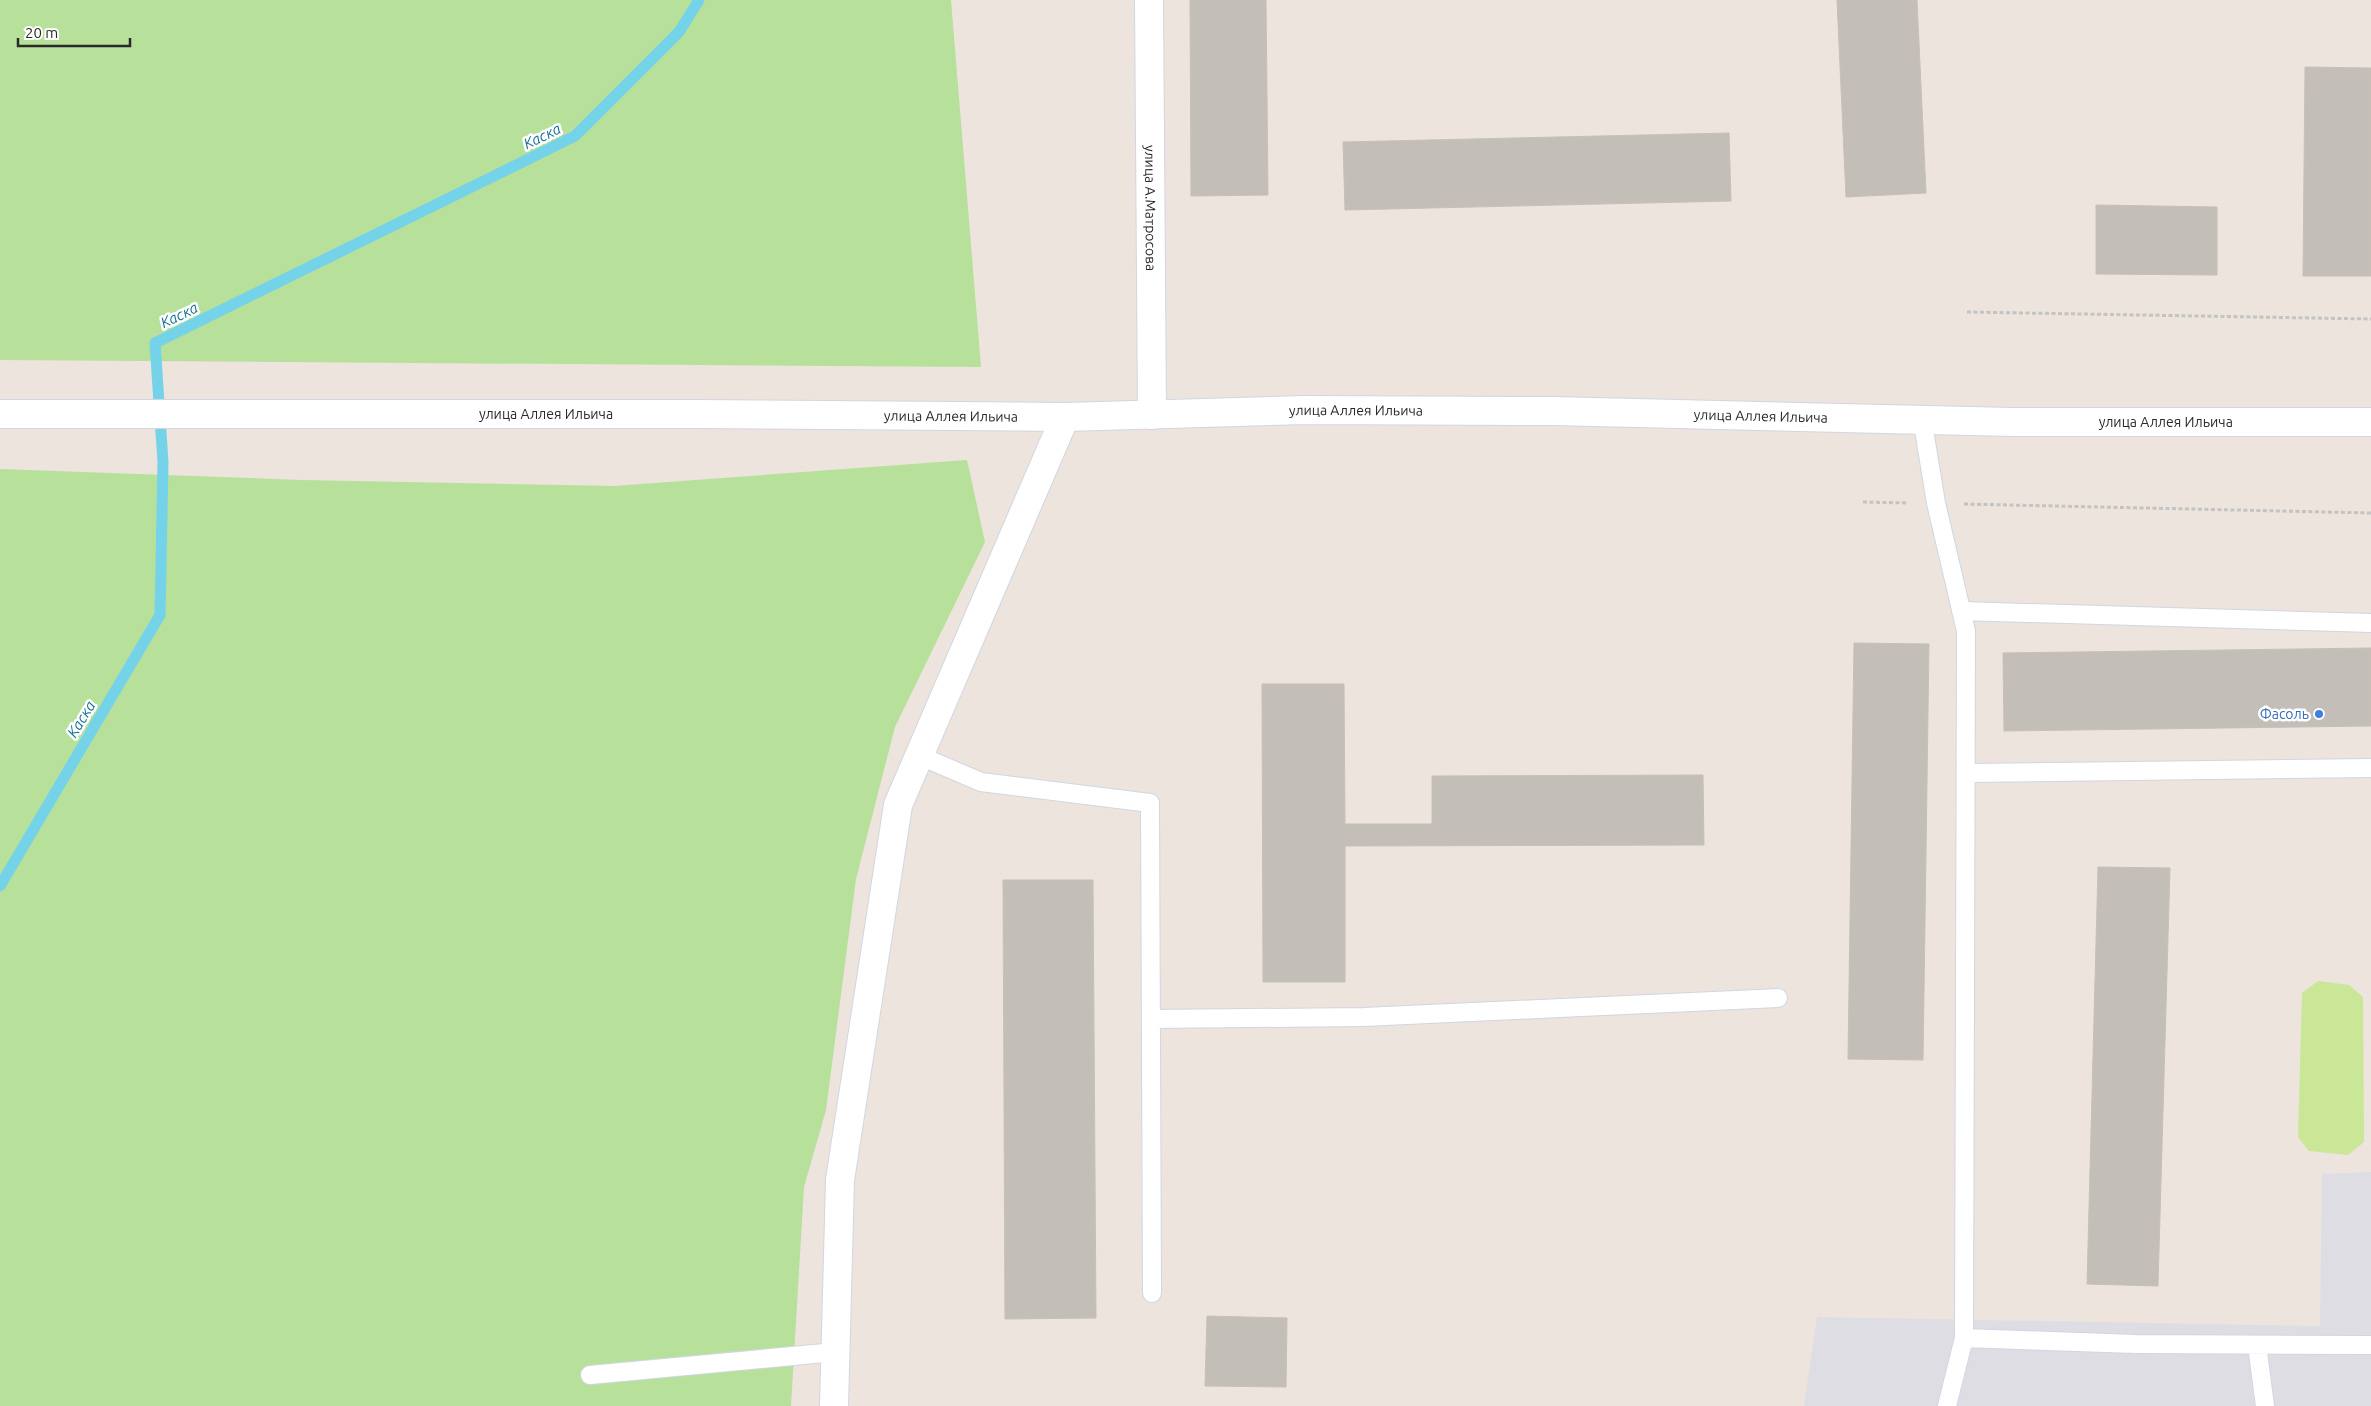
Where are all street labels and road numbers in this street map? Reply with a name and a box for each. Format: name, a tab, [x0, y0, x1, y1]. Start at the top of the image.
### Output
street label: улица А.Матросова	[1142, 145, 1159, 271]
street label: улица Аллея Ильича	[1289, 402, 1423, 418]
street label: улица Аллея Ильича	[479, 406, 613, 422]
street label: улица Аллея Ильича	[1694, 406, 1828, 426]
street label: улица Аллея Ильича	[884, 408, 1018, 425]
street label: улица Аллея Ильича	[2099, 414, 2233, 430]

